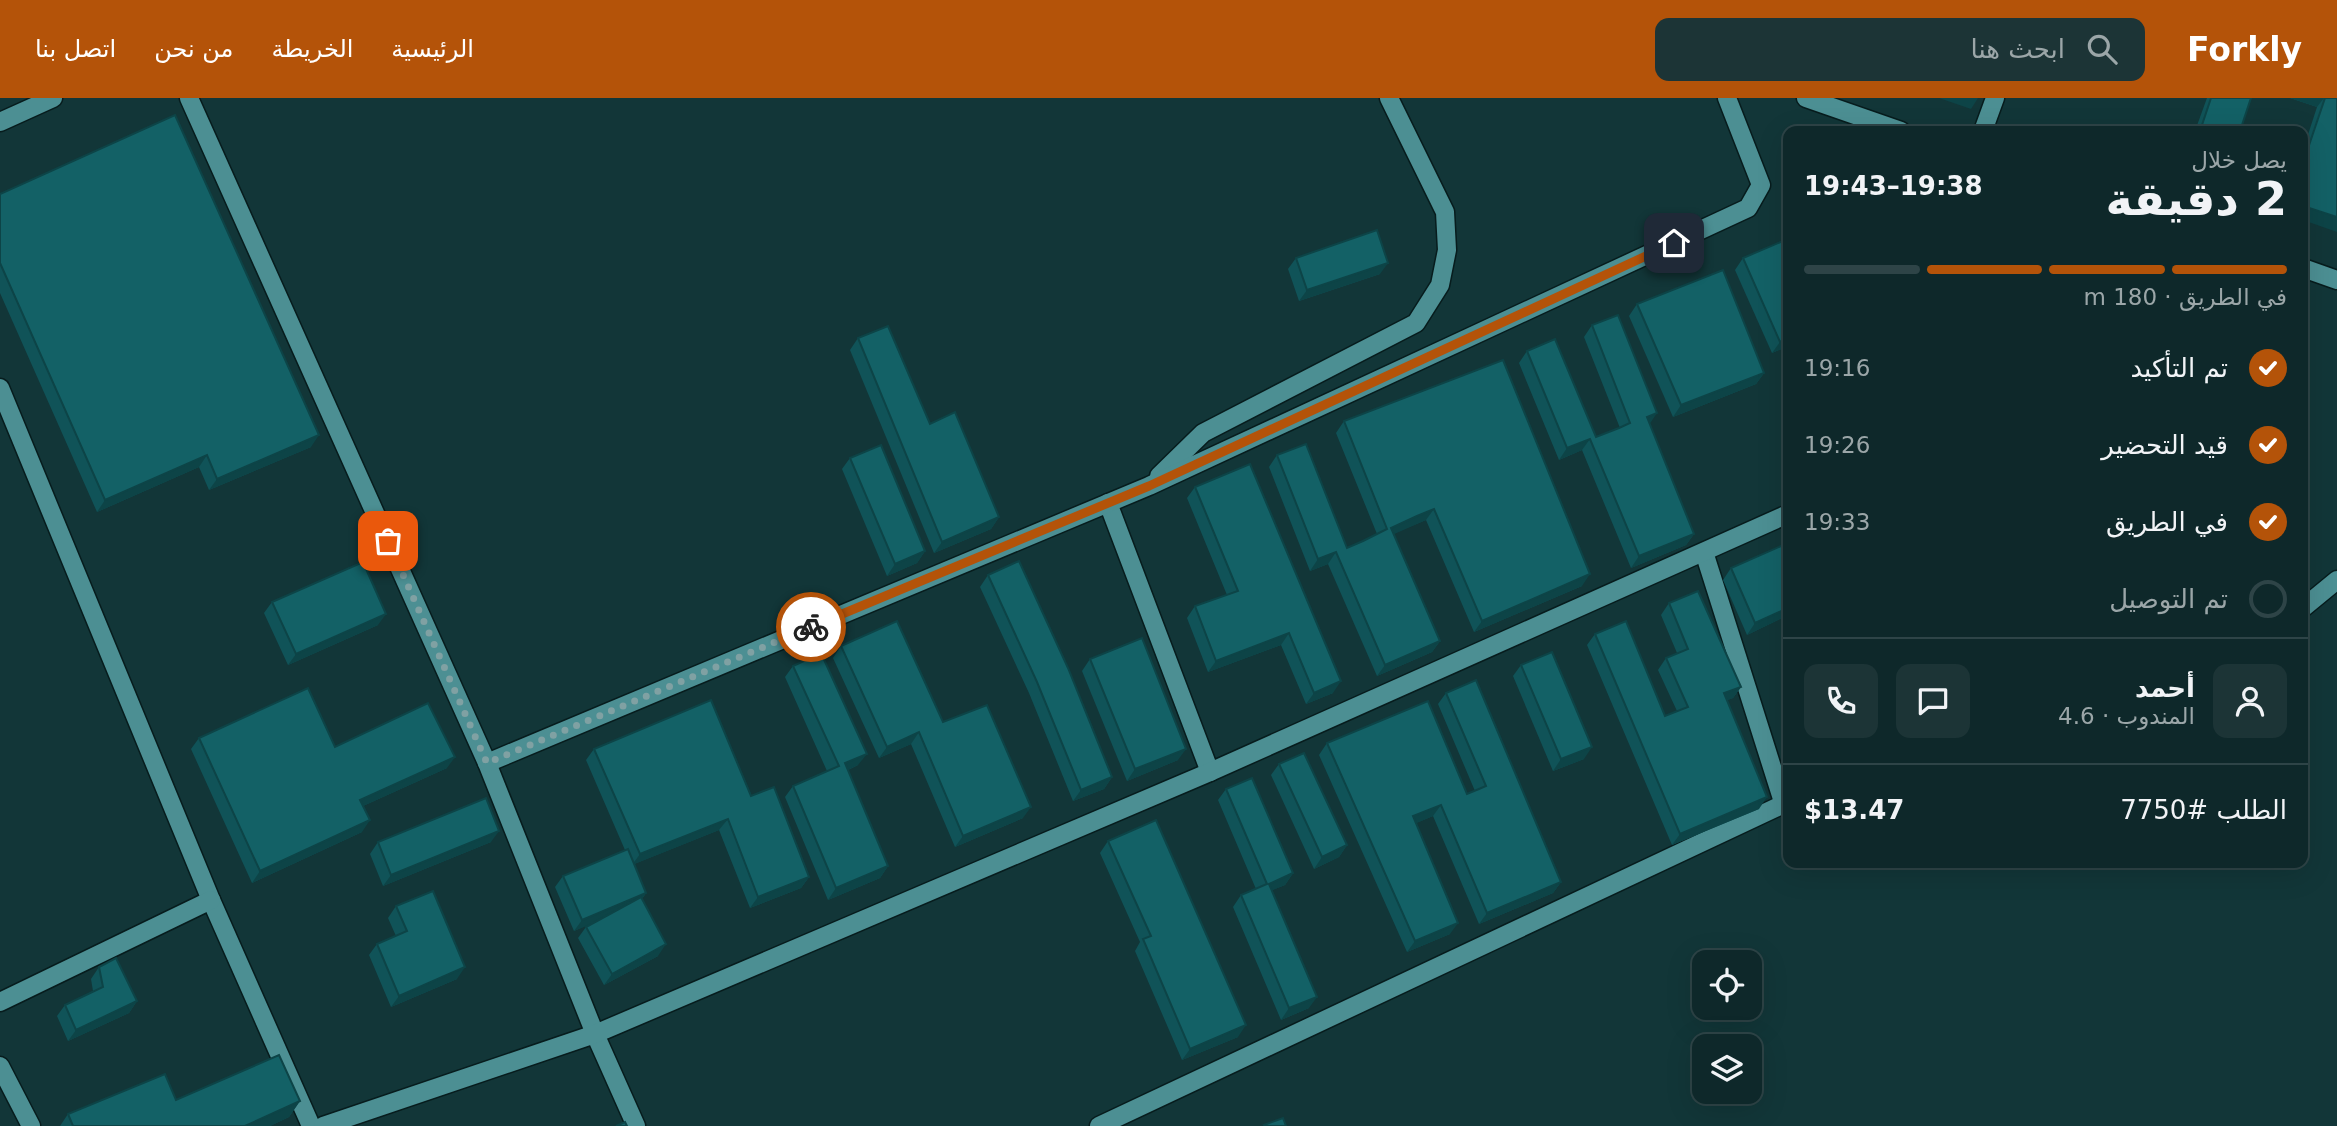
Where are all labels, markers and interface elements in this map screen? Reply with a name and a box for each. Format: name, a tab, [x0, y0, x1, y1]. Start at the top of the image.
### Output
search box	[1655, 18, 2145, 81]
icon: search	[2083, 30, 2121, 68]
text: Forkly	[2187, 30, 2302, 69]
text: ابحث هنا	[1971, 34, 2065, 64]
text: اتصل بنا	[35, 35, 116, 63]
text: من نحن	[154, 35, 233, 63]
text: الخريطة	[271, 35, 353, 63]
text: الرئيسية	[391, 35, 474, 63]
text: يصل خلال	[2191, 147, 2287, 173]
text: 19:38–19:43	[1804, 171, 1983, 201]
text: 2 دقيقة	[2105, 172, 2287, 226]
pin	[1644, 213, 1704, 273]
icon: home	[1655, 224, 1693, 262]
text: في الطريق · 180 m	[2083, 284, 2287, 310]
icon: check	[2249, 349, 2287, 387]
text: تم التأكيد	[2130, 353, 2228, 383]
text: 19:16	[1804, 355, 1870, 381]
icon: check	[2249, 426, 2287, 464]
text: قيد التحضير	[2101, 430, 2228, 460]
text: 19:26	[1804, 432, 1870, 458]
icon: check	[2249, 503, 2287, 541]
text: في الطريق	[2106, 507, 2228, 537]
text: 19:33	[1804, 509, 1870, 535]
pin	[358, 511, 418, 571]
icon: bag	[369, 522, 407, 560]
text: تم التوصيل	[2109, 584, 2228, 614]
courier	[776, 592, 846, 662]
icon: bike	[792, 608, 830, 646]
button: phone	[1804, 664, 1878, 738]
button: chat	[1896, 664, 1970, 738]
button: person	[2213, 664, 2287, 738]
text: أحمد	[2135, 673, 2195, 703]
text: المندوب · 4.6	[2058, 703, 2195, 729]
text: $13.47	[1804, 795, 1904, 825]
text: الطلب #7750	[2120, 795, 2287, 825]
map controls	[1692, 950, 1762, 1104]
button: locate	[1692, 950, 1762, 1020]
button: layers	[1692, 1034, 1762, 1104]

